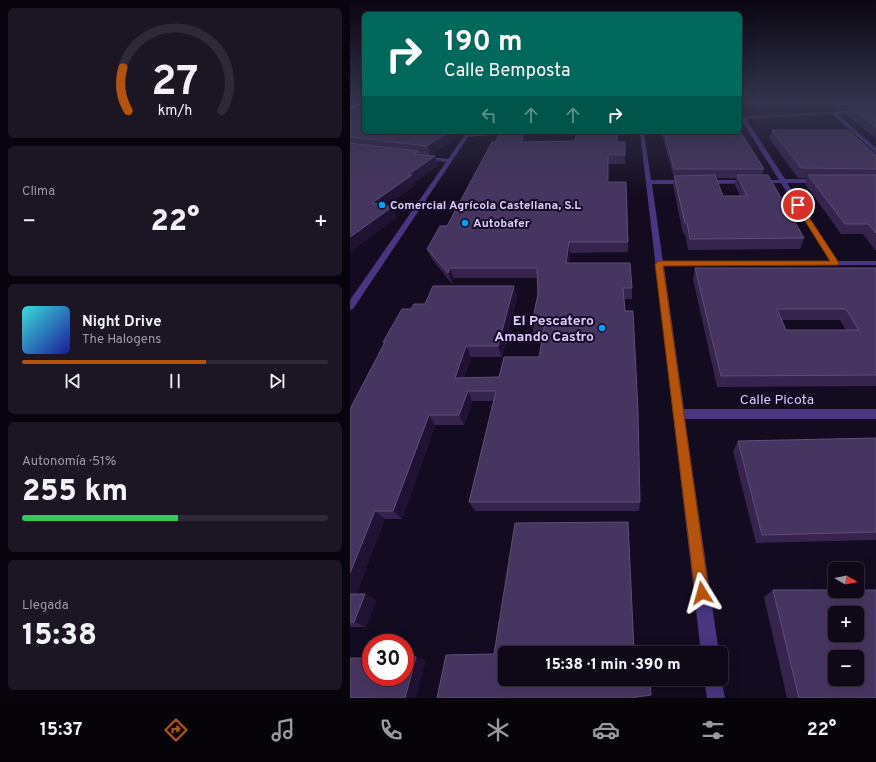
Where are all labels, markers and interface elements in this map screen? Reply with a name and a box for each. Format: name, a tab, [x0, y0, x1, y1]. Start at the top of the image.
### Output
text: 190 m	[444, 25, 522, 61]
icon: right	[378, 28, 430, 80]
text: 27	[151, 57, 199, 110]
text: Calle Bemposta	[444, 60, 570, 83]
text: km/h	[158, 102, 192, 120]
icon: left	[478, 104, 500, 126]
icon: ahead	[520, 104, 542, 126]
icon: ahead	[562, 104, 584, 126]
icon: right	[604, 104, 626, 126]
text: Clima	[22, 184, 55, 200]
pin	[781, 188, 815, 222]
icon: arrive	[787, 194, 809, 216]
place label: Comercial Agrícola Castellana, S.L	[390, 198, 581, 214]
marker: Comercial Agrícola Castellana, S.L	[377, 200, 387, 210]
text: 22°	[150, 204, 200, 241]
text: −	[22, 209, 36, 236]
text: +	[314, 209, 328, 236]
place label: Autobafer	[473, 216, 530, 232]
marker: Autobafer	[460, 218, 470, 228]
text: Night Drive	[82, 313, 162, 332]
place label: El Pescatero Amando Castro	[494, 313, 594, 346]
marker: El Pescatero Amando Castro	[597, 323, 607, 333]
text: The Halogens	[82, 332, 161, 348]
icon: previous	[62, 370, 84, 392]
icon: pause	[164, 370, 186, 392]
icon: next	[266, 370, 288, 392]
street label: Calle Picota	[740, 392, 814, 409]
text: Autonomía · 51%	[22, 454, 116, 470]
text: 255 km	[22, 474, 128, 511]
north arrow	[828, 562, 864, 598]
map controls	[828, 562, 864, 686]
position arrow	[681, 572, 723, 614]
text: Llegada	[22, 598, 69, 614]
button: +	[828, 606, 864, 642]
text: 15:38	[22, 618, 97, 655]
speed limit sign: 30	[362, 634, 414, 686]
button: −	[828, 650, 864, 686]
text: 15:38 · 1 min · 390 m	[546, 656, 680, 675]
icon: directions	[162, 716, 190, 744]
icon: music	[269, 716, 297, 744]
icon: phone	[377, 716, 405, 744]
icon: climate	[484, 716, 512, 744]
icon: car	[592, 716, 620, 744]
icon: filters	[699, 716, 727, 744]
text: 15:37	[40, 719, 82, 742]
text: 22°	[807, 719, 836, 742]

